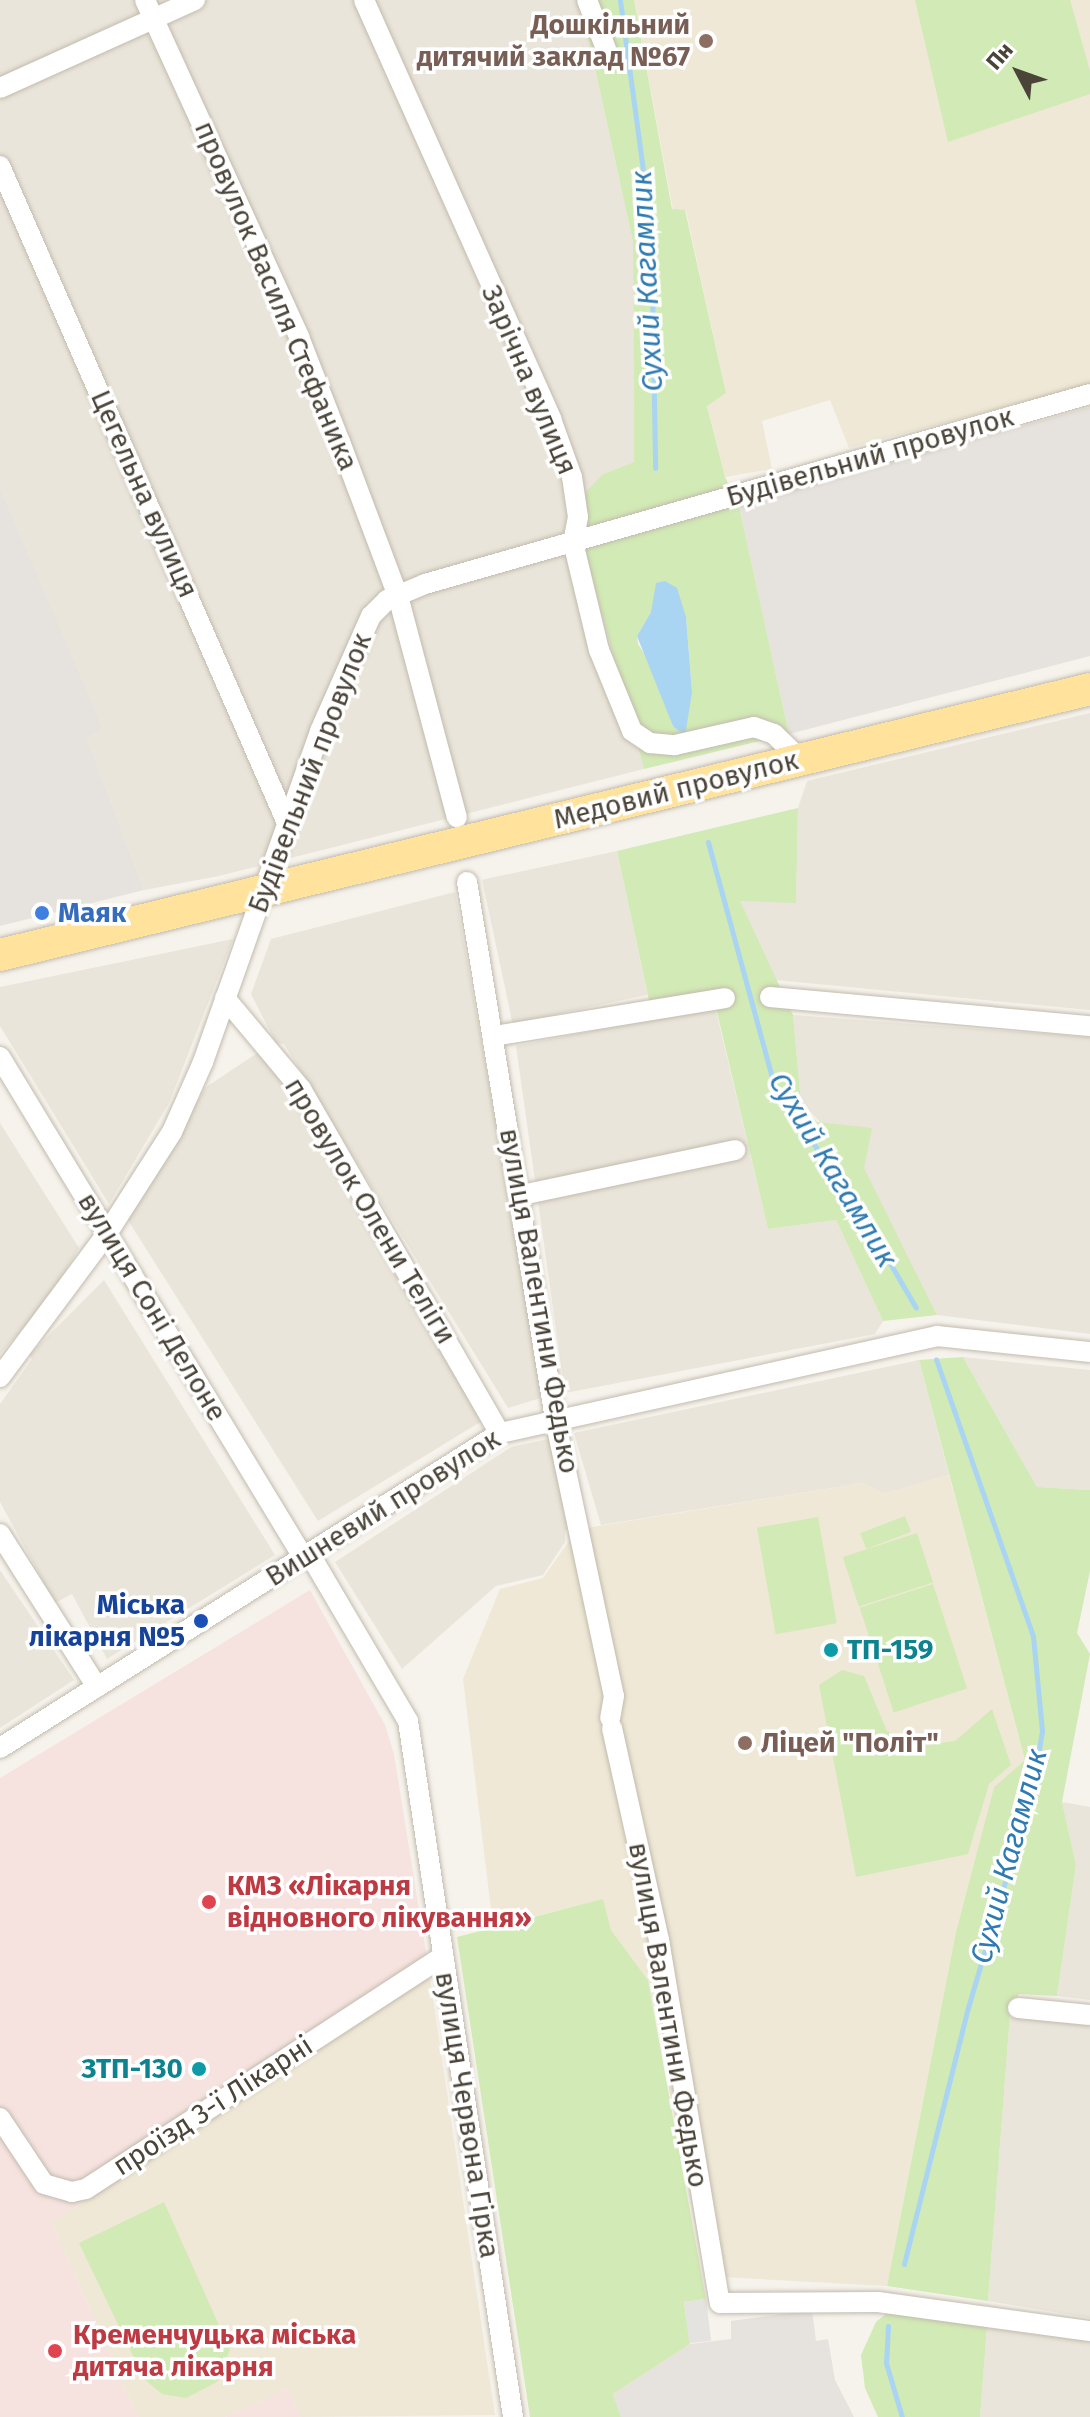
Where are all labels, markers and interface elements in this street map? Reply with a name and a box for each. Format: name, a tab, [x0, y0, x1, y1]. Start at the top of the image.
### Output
place label: Дошкільний дитячий заклад №67	[417, 8, 690, 74]
marker: Дошкільний дитячий заклад №67	[697, 32, 715, 50]
north arrow	[978, 32, 1058, 112]
text: Пн	[980, 37, 1019, 75]
street label: провулок Василя Стефаника	[187, 116, 365, 476]
water label: Сухий Кагамлик	[623, 169, 671, 393]
street label: Зарічна вулиця	[474, 280, 584, 480]
street label: Цегельна вулиця	[83, 385, 205, 603]
street label: Будівельний провулок	[722, 400, 1018, 514]
street label: Будівельний провулок	[241, 628, 379, 918]
street label: Медовий провулок	[550, 743, 802, 837]
place label: Маяк	[58, 896, 126, 930]
marker: Маяк	[33, 904, 51, 922]
water label: Сухий Кагамлик	[760, 1066, 906, 1274]
street label: провулок Олени Теліги	[277, 1072, 463, 1350]
street label: вулиця Валентини Федько	[492, 1126, 586, 1476]
street label: вулиця Соні Делоне	[70, 1187, 234, 1427]
street label: Вишневий провулок	[260, 1422, 506, 1594]
place label: Міська лікарня №5	[29, 1588, 185, 1654]
marker: Міська лікарня №5	[192, 1612, 210, 1630]
place label: ТП-159	[847, 1633, 933, 1667]
marker: ТП-159	[822, 1641, 840, 1659]
place label: Ліцей "Політ"	[761, 1726, 939, 1760]
marker: Ліцей "Політ"	[736, 1734, 754, 1752]
water label: Сухий Кагамлик	[963, 1744, 1055, 1968]
street label: вулиця Валентини Федько	[621, 1840, 715, 2190]
place label: КМЗ «Лікарня відновного лікування»	[227, 1869, 532, 1935]
marker: КМЗ «Лікарня відновного лікування»	[198, 1891, 220, 1913]
street label: вулиця Червона Гірка	[428, 1969, 506, 2261]
street label: проїзд 3-ї Лікарні	[107, 2029, 319, 2183]
place label: ЗТП-130	[81, 2052, 183, 2086]
marker: ЗТП-130	[190, 2060, 208, 2078]
place label: Кременчуцька міська дитяча лікарня	[73, 2318, 356, 2384]
marker: Кременчуцька міська дитяча лікарня	[44, 2340, 66, 2362]

